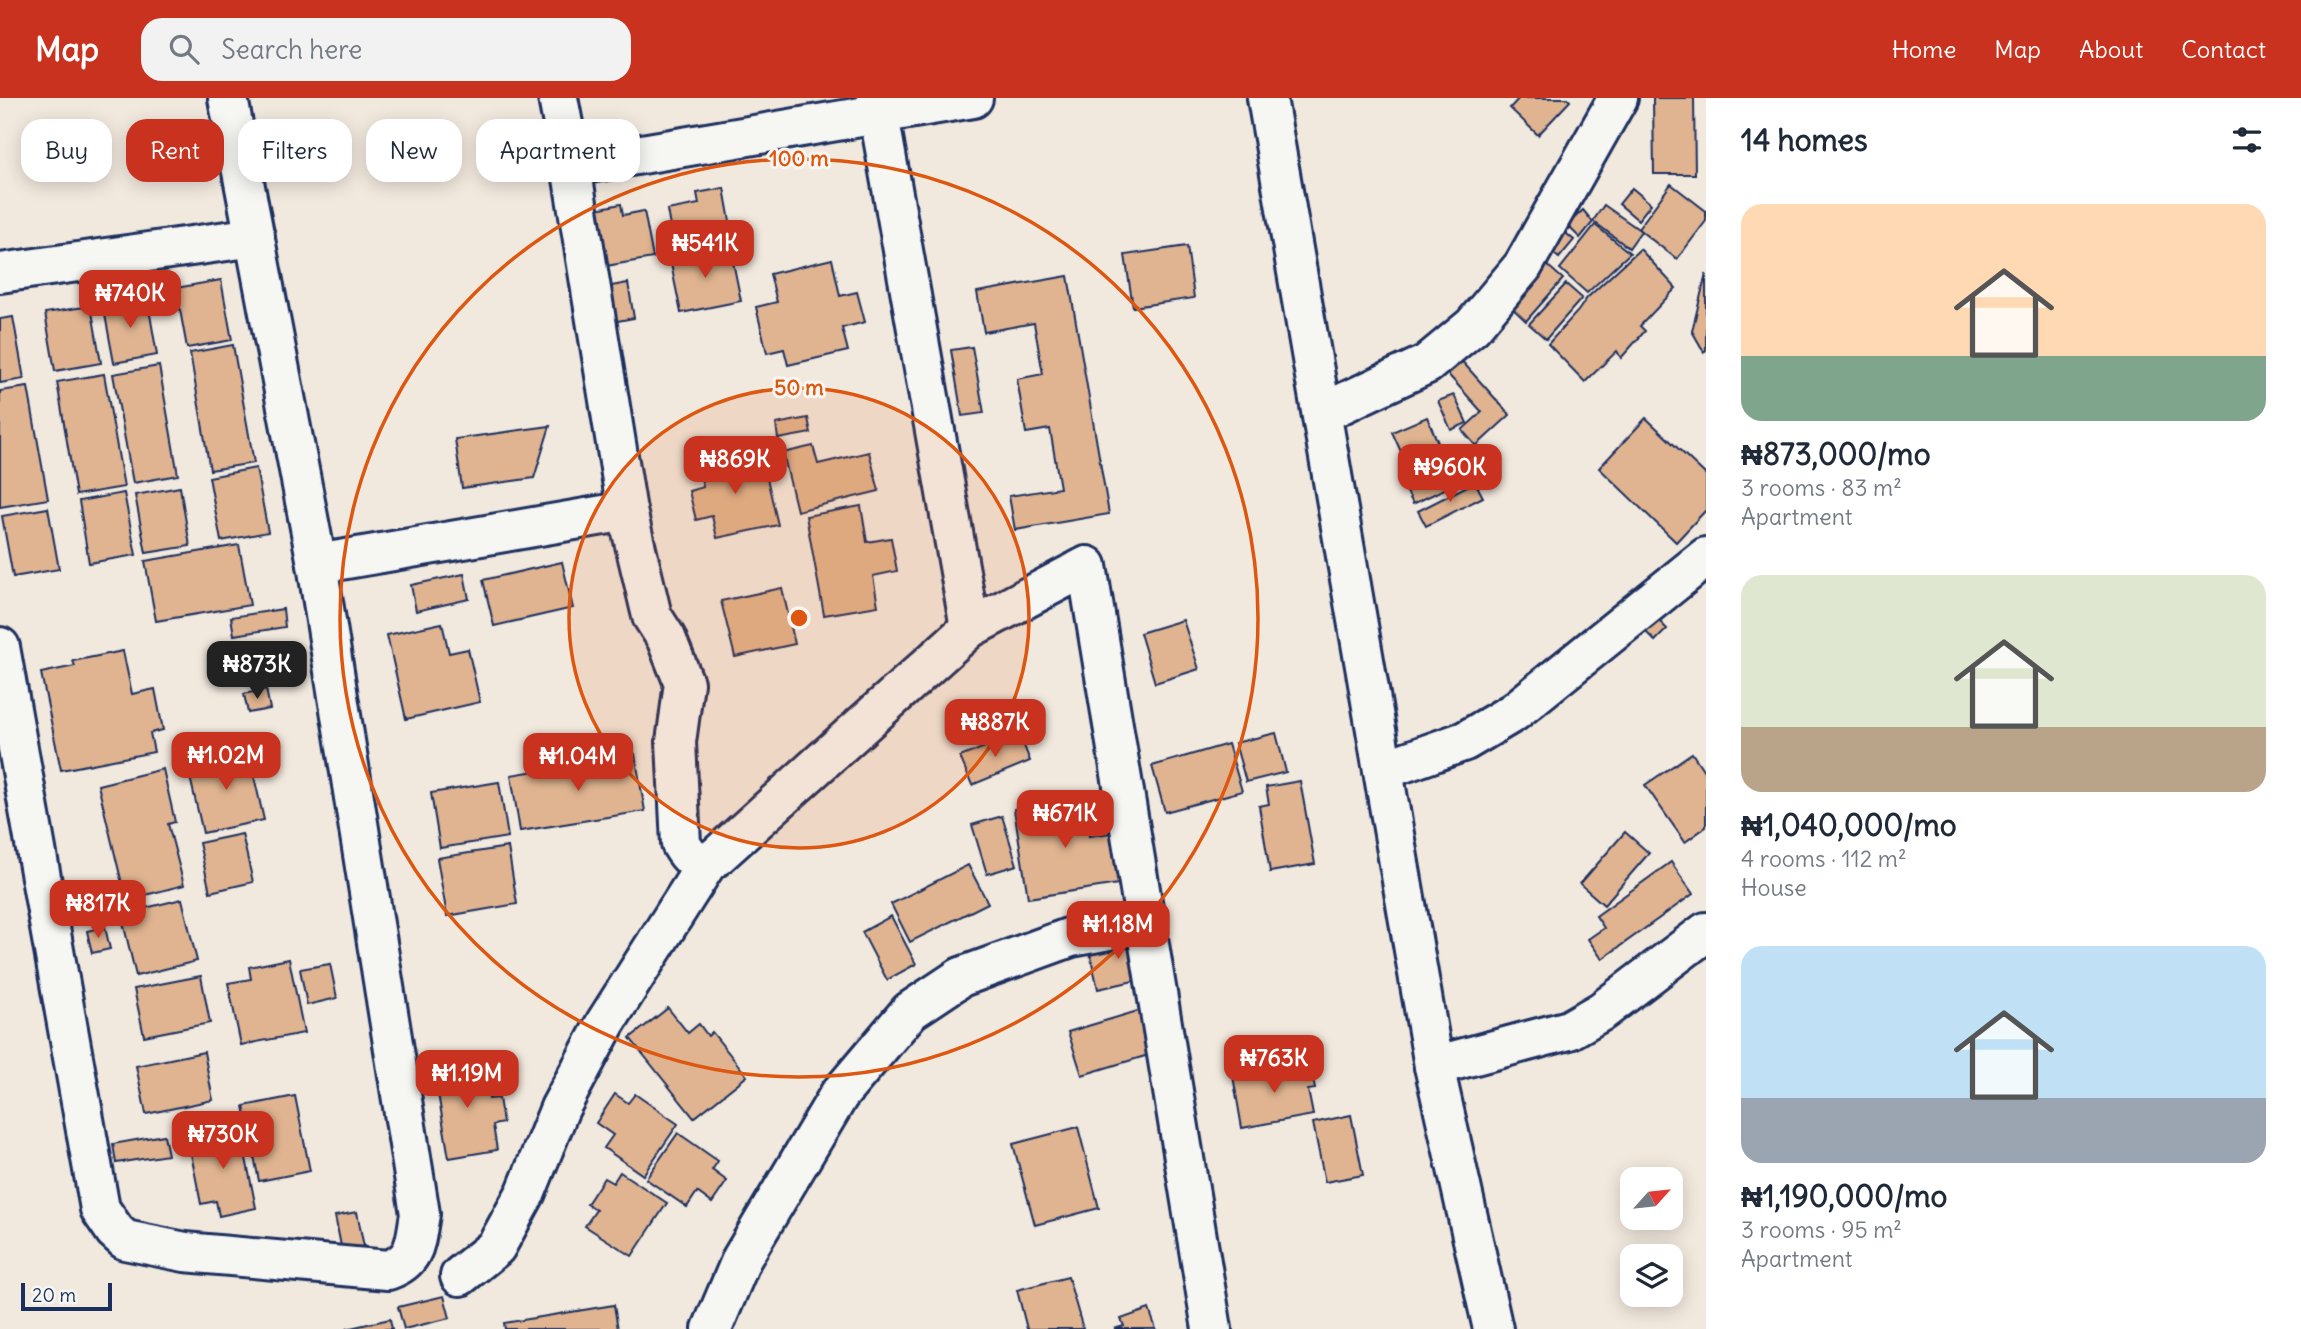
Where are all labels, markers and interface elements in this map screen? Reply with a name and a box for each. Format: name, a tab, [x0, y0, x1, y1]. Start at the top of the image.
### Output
search box	[141, 18, 631, 81]
text: Map	[35, 28, 99, 70]
icon: search	[165, 30, 203, 68]
text: Search here	[221, 33, 362, 66]
text: Home	[1892, 34, 1956, 64]
text: Map	[1994, 34, 2041, 64]
text: About	[2079, 34, 2143, 64]
text: Contact	[2181, 34, 2266, 64]
chip: Buy	[21, 119, 112, 182]
chip: Rent	[126, 119, 224, 182]
chip: Filters	[238, 119, 352, 182]
chip: New	[366, 119, 462, 182]
chip: Apartment	[476, 119, 640, 182]
text: 14 homes	[1741, 121, 1868, 159]
icon: filters	[2228, 121, 2266, 159]
text: 100 m	[769, 145, 829, 172]
pin: ₦541K	[656, 220, 754, 280]
text: ₦541K	[672, 228, 738, 257]
icon: home	[1941, 250, 2067, 376]
pin: ₦740K	[81, 271, 179, 330]
text: ₦740K	[95, 278, 165, 307]
text: 50 m	[774, 374, 824, 401]
text: ₦873,000/mo	[1741, 435, 1931, 473]
pin: ₦869K	[686, 436, 784, 496]
text: ₦869K	[700, 444, 770, 473]
pin: ₦960K	[1401, 444, 1499, 504]
text: ₦960K	[1414, 452, 1486, 481]
text: 3 rooms · 83 m²	[1741, 473, 1902, 502]
text: Apartment	[1741, 502, 1853, 531]
centre of rings	[787, 606, 811, 630]
icon: home	[1941, 621, 2067, 747]
pin: ₦873K	[208, 642, 306, 701]
text: ₦873K	[223, 649, 291, 678]
pin: ₦887K	[946, 700, 1044, 759]
text: ₦887K	[961, 707, 1029, 736]
pin: ₦1.02M	[169, 732, 283, 792]
pin: ₦1.04M	[521, 734, 635, 793]
text: ₦1.02M	[188, 740, 264, 769]
text: ₦1.04M	[539, 741, 617, 770]
pin: ₦671K	[1016, 790, 1114, 850]
text: ₦671K	[1033, 798, 1097, 827]
text: ₦1,040,000/mo	[1741, 806, 1957, 844]
text: 4 rooms · 112 m²	[1741, 844, 1907, 873]
text: House	[1741, 873, 1807, 902]
pin: ₦817K	[49, 880, 147, 940]
text: ₦817K	[66, 888, 130, 917]
pin: ₦1.18M	[1061, 902, 1175, 961]
text: ₦1.18M	[1083, 909, 1153, 938]
icon: home	[1941, 992, 2067, 1118]
pin: ₦763K	[1225, 1035, 1323, 1095]
text: ₦763K	[1240, 1043, 1308, 1072]
pin: ₦1.19M	[410, 1051, 524, 1110]
text: ₦1.19M	[432, 1058, 502, 1087]
pin: ₦730K	[174, 1112, 272, 1171]
text: ₦730K	[188, 1119, 258, 1148]
north arrow	[1620, 1167, 1684, 1230]
map controls	[1620, 1167, 1683, 1307]
text: ₦1,190,000/mo	[1741, 1177, 1947, 1215]
text: 3 rooms · 95 m²	[1741, 1215, 1902, 1244]
button: layers	[1620, 1244, 1683, 1307]
text: Apartment	[1741, 1244, 1853, 1273]
scale bar	[21, 1280, 112, 1312]
text: 20 m	[32, 1283, 76, 1307]

